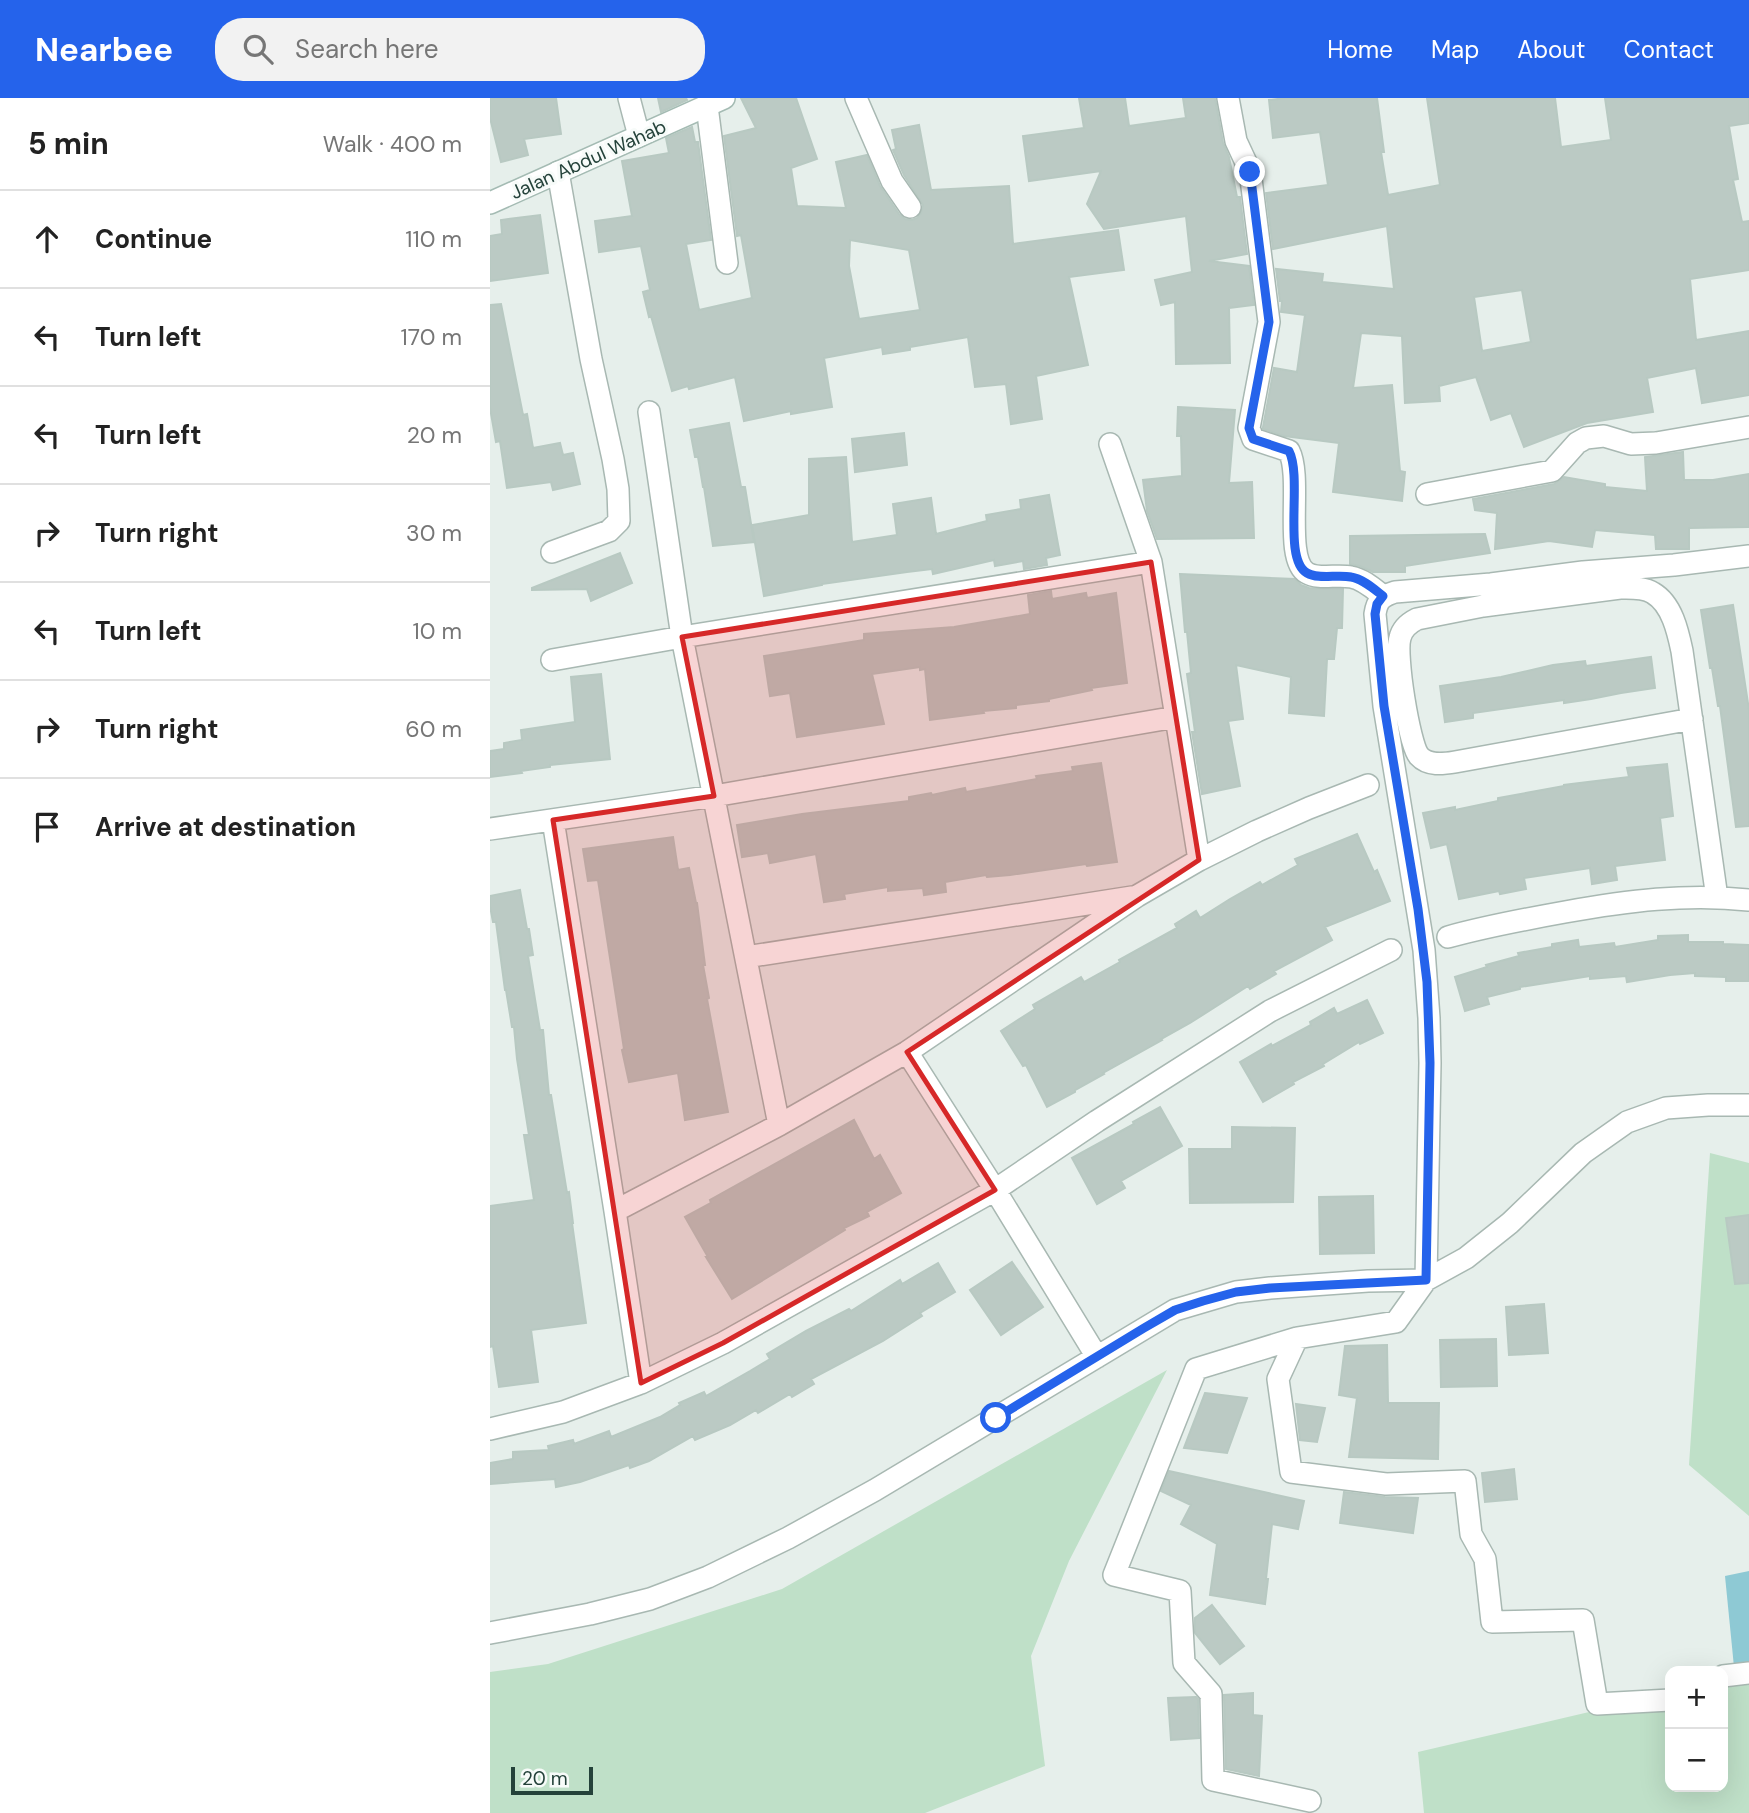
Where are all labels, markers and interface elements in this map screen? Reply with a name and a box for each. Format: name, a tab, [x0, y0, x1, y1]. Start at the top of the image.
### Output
search box	[215, 18, 705, 81]
text: Nearbee	[35, 28, 173, 71]
icon: search	[239, 30, 277, 68]
text: Search here	[295, 32, 439, 66]
text: Home	[1327, 34, 1393, 65]
text: Map	[1431, 34, 1479, 65]
text: About	[1517, 34, 1586, 65]
text: Contact	[1624, 34, 1714, 65]
street label: Jalan Abdul Wahab	[506, 114, 670, 205]
text: 5 min	[28, 124, 109, 163]
text: Walk · 400 m	[323, 129, 462, 159]
route end	[1234, 156, 1265, 187]
icon: ahead	[28, 220, 66, 258]
text: Continue	[95, 222, 212, 256]
text: 110 m	[405, 224, 462, 254]
icon: left	[28, 318, 66, 356]
text: Turn left	[95, 320, 202, 354]
text: 170 m	[401, 322, 462, 352]
icon: left	[28, 416, 66, 454]
text: Turn left	[95, 418, 202, 452]
text: 20 m	[407, 420, 462, 450]
icon: right	[28, 514, 66, 552]
text: Turn right	[95, 516, 219, 550]
text: 30 m	[406, 518, 462, 548]
icon: left	[28, 612, 66, 650]
text: Turn left	[95, 614, 202, 648]
text: 10 m	[412, 616, 462, 646]
icon: right	[28, 710, 66, 748]
text: Turn right	[95, 712, 219, 746]
text: 60 m	[405, 714, 462, 744]
icon: arrive	[28, 808, 66, 846]
text: Arrive at destination	[95, 810, 356, 844]
route start	[980, 1402, 1011, 1433]
map controls	[1665, 1666, 1728, 1792]
button: +	[1665, 1666, 1728, 1729]
button: −	[1665, 1729, 1728, 1792]
scale bar	[511, 1764, 593, 1796]
text: 20 m	[522, 1766, 568, 1791]

